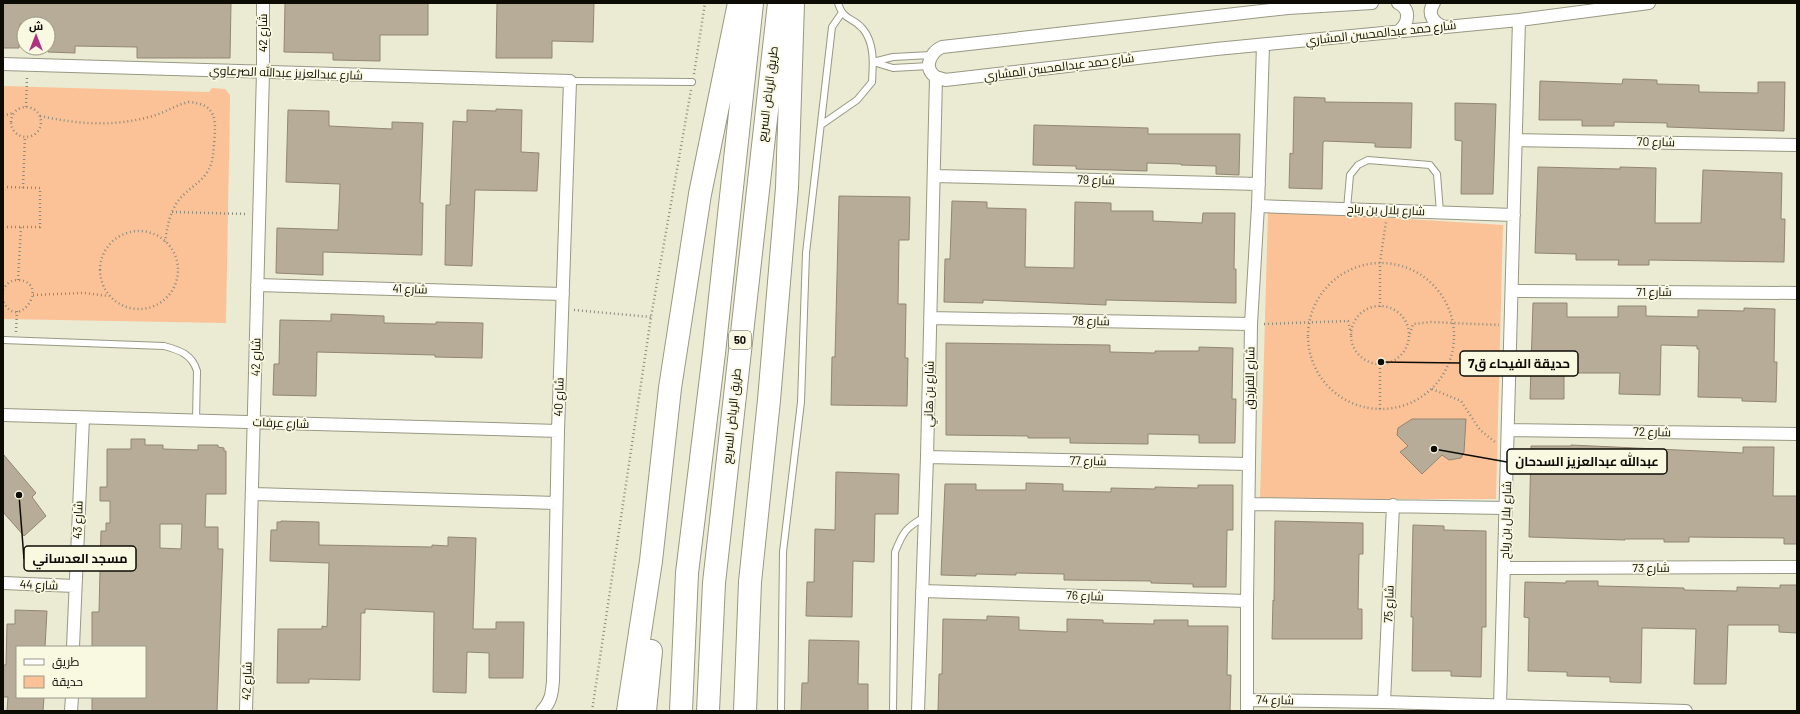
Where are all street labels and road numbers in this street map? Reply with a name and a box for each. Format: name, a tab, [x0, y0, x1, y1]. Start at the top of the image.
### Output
street label: شارع 42	[255, 14, 271, 52]
street label: شارع حمد عبدالمحسن المشاري	[1305, 17, 1457, 51]
street label: طريق الرياض السريع	[754, 45, 782, 143]
street label: شارع حمد عبدالمحسن المشاري	[983, 50, 1135, 86]
street label: شارع عبدالعزيز عبدالله الصرعاوي	[209, 62, 363, 86]
street label: شارع 70	[1637, 134, 1675, 150]
street label: شارع 79	[1077, 172, 1115, 188]
street label: شارع بلال بن رباح	[1347, 201, 1425, 219]
street label: شارع 41	[392, 280, 428, 298]
street label: شارع 71	[1636, 284, 1672, 300]
street label: شارع 78	[1072, 313, 1110, 329]
road number: 50	[729, 331, 751, 349]
street label: شارع 42	[248, 337, 264, 376]
street label: شارع الفرزدق	[1241, 346, 1259, 410]
street label: شارع بن هاني	[920, 361, 940, 427]
street label: طريق الرياض السريع	[719, 367, 745, 465]
street label: شارع 40	[550, 377, 568, 417]
street label: شارع عرفات	[252, 414, 310, 432]
street label: شارع 72	[1633, 424, 1671, 440]
street label: شارع 77	[1069, 453, 1107, 469]
street label: شارع بلال بن رباح	[1497, 481, 1515, 559]
street label: شارع 43	[69, 500, 87, 539]
street label: شارع 73	[1632, 560, 1670, 576]
street label: شارع 44	[19, 576, 59, 594]
street label: شارع 75	[1380, 585, 1398, 623]
street label: شارع 76	[1066, 587, 1104, 605]
street label: شارع 42	[238, 661, 256, 701]
street label: شارع 74	[1256, 692, 1294, 708]

